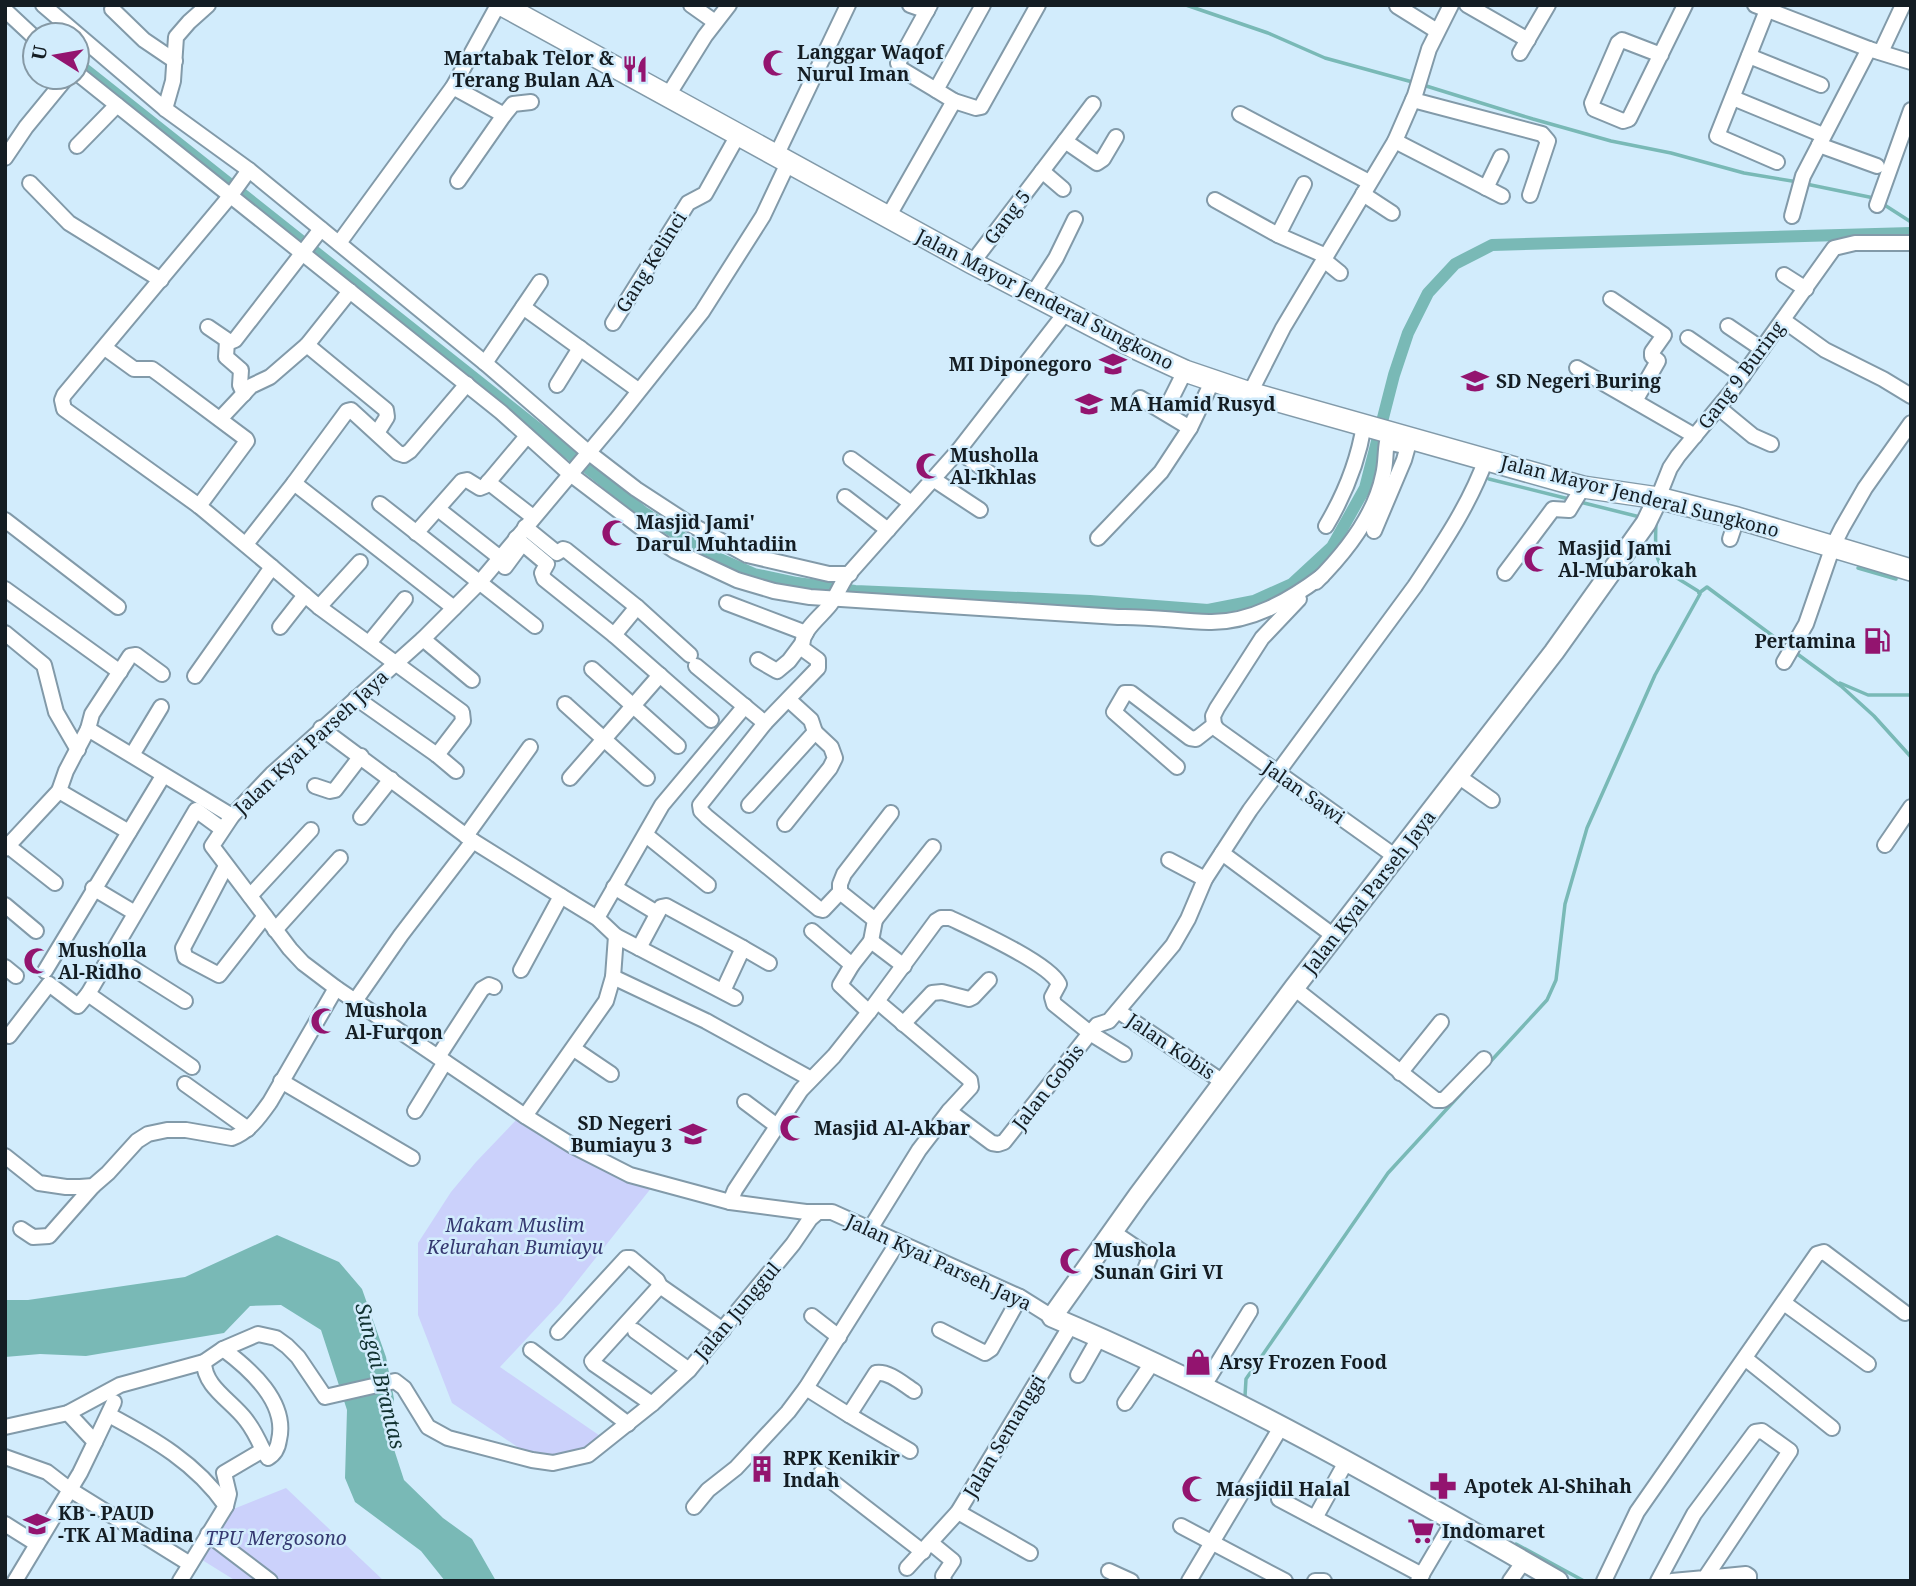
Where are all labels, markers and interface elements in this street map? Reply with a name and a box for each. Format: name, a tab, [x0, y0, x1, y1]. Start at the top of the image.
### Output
north arrow	[21, 21, 91, 91]
place label: Langgar Waqof Nurul Iman	[797, 39, 945, 87]
text: U	[25, 43, 53, 62]
place label: Martabak Telor & Terang Bulan AA	[444, 45, 615, 93]
mosque icon: Langgar Waqof Nurul Iman	[761, 48, 791, 78]
restaurant icon: Martabak Telor & Terang Bulan AA	[620, 54, 650, 84]
street label: Gang 5	[978, 184, 1036, 250]
street label: Gang Kelinci	[610, 207, 692, 317]
street label: Jalan Mayor Jenderal Sungkono	[911, 222, 1178, 375]
street label: Gang 9 Buring	[1692, 316, 1790, 434]
school or university icon: MI Diponegoro	[1098, 349, 1128, 379]
place label: MI Diponegoro	[949, 351, 1092, 377]
school or university icon: SD Negeri Buring	[1460, 366, 1490, 396]
place label: SD Negeri Buring	[1496, 368, 1661, 394]
school or university icon: MA Hamid Rusyd	[1074, 389, 1104, 419]
place label: MA Hamid Rusyd	[1110, 391, 1276, 417]
place label: Musholla Al-Ikhlas	[950, 442, 1039, 490]
street label: Jalan Mayor Jenderal Sungkono	[1497, 449, 1782, 543]
mosque icon: Musholla Al-Ikhlas	[914, 451, 944, 481]
place label: Masjid Jami' Darul Muhtadiin	[636, 509, 797, 557]
mosque icon: Masjid Jami' Darul Muhtadiin	[600, 518, 630, 548]
place label: Masjid Jami Al-Mubarokah	[1558, 535, 1697, 583]
mosque icon: Masjid Jami Al-Mubarokah	[1522, 544, 1552, 574]
fuel station icon: Pertamina	[1862, 626, 1892, 656]
place label: Pertamina	[1754, 628, 1856, 654]
street label: Jalan Kyai Parseh Jaya	[228, 664, 394, 821]
street label: Jalan Sawi	[1257, 754, 1350, 830]
street label: Jalan Kyai Parseh Jaya	[1296, 804, 1441, 980]
place label: Musholla Al-Ridho	[58, 937, 147, 985]
mosque icon: Musholla Al-Ridho	[22, 946, 52, 976]
place label: Mushola Al-Furqon	[345, 997, 443, 1045]
mosque icon: Mushola Al-Furqon	[309, 1006, 339, 1036]
street label: Jalan Kobis	[1121, 1006, 1220, 1085]
street label: Jalan Gobis	[1006, 1039, 1090, 1136]
place label: SD Negeri Bumiayu 3	[571, 1110, 672, 1158]
mosque icon: Masjid Al-Akbar	[778, 1113, 808, 1143]
place label: Masjid Al-Akbar	[814, 1115, 970, 1141]
school or university icon: SD Negeri Bumiayu 3	[678, 1119, 708, 1149]
street label: Jalan Kyai Parseh Jaya	[841, 1207, 1036, 1316]
park label: Makam Muslim Kelurahan Bumiayu	[426, 1212, 604, 1260]
place label: Mushola Sunan Giri VI	[1094, 1237, 1224, 1285]
mosque icon: Mushola Sunan Giri VI	[1058, 1246, 1088, 1276]
street label: Jalan Junggul	[688, 1256, 786, 1366]
water label: Sungai Brantas	[349, 1300, 413, 1452]
shop icon: Arsy Frozen Food	[1183, 1347, 1213, 1377]
place label: Arsy Frozen Food	[1219, 1349, 1388, 1375]
street label: Jalan Semanggi	[956, 1370, 1051, 1503]
place label: RPK Kenikir Indah	[783, 1445, 900, 1493]
building icon: RPK Kenikir Indah	[747, 1454, 777, 1484]
pharmacy icon: Apotek Al-Shihah	[1428, 1471, 1458, 1501]
place label: Apotek Al-Shihah	[1464, 1473, 1632, 1499]
mosque icon: Masjidil Halal	[1180, 1474, 1210, 1504]
place label: Masjidil Halal	[1216, 1476, 1351, 1502]
place label: KB - PAUD -TK Al Madina	[58, 1500, 194, 1548]
school or university icon: KB - PAUD -TK Al Madina	[22, 1509, 52, 1539]
supermarket icon: Indomaret	[1406, 1516, 1436, 1546]
place label: Indomaret	[1442, 1518, 1545, 1544]
park label: TPU Mergosono	[205, 1525, 347, 1551]

